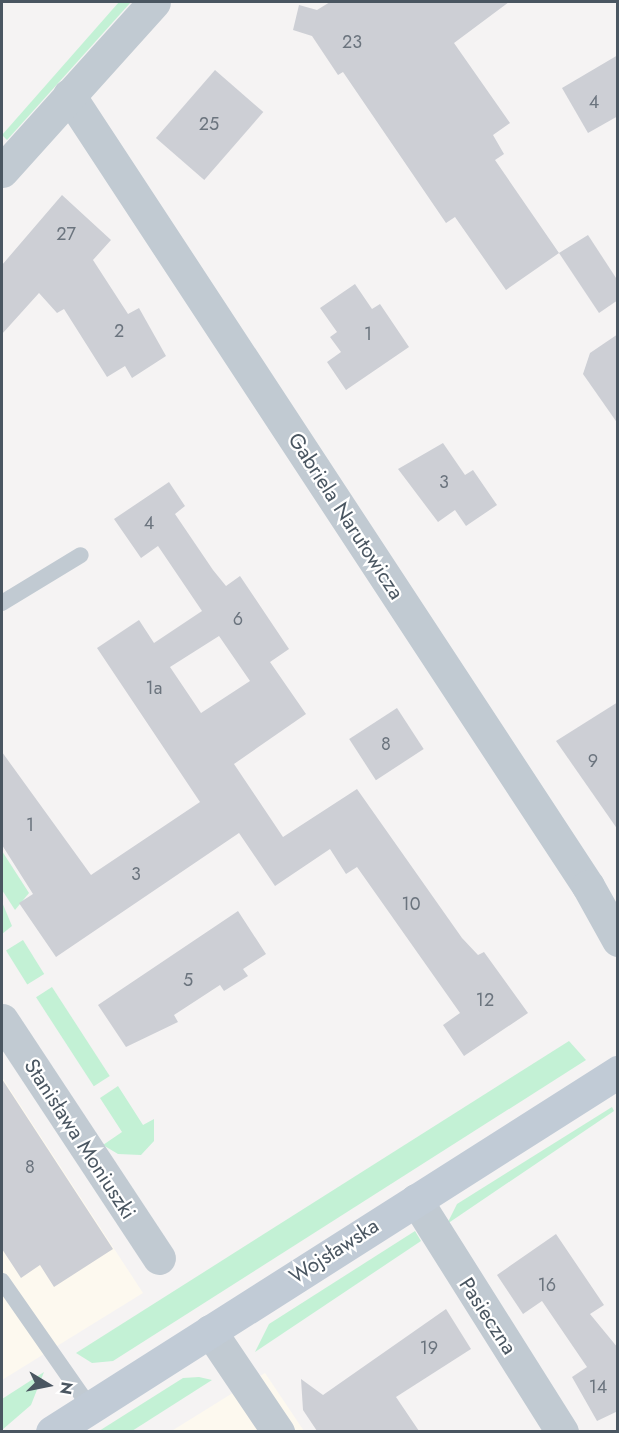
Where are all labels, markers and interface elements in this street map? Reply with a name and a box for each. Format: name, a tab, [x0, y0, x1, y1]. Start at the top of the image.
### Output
house number: 23	[342, 31, 362, 53]
house number: 4	[589, 91, 599, 113]
house number: 25	[199, 113, 219, 135]
house number: 27	[56, 223, 76, 245]
house number: 2	[114, 320, 124, 342]
house number: 1	[364, 323, 372, 345]
street label: Gabriela Narutowicza	[283, 428, 409, 604]
house number: 3	[439, 471, 449, 493]
house number: 4	[144, 512, 154, 534]
house number: 6	[233, 608, 243, 630]
house number: 1a	[146, 677, 162, 699]
house number: 8	[381, 733, 391, 755]
house number: 9	[588, 750, 598, 772]
house number: 1	[26, 814, 34, 836]
house number: 3	[131, 863, 141, 885]
house number: 10	[402, 893, 420, 915]
house number: 5	[183, 969, 193, 991]
house number: 12	[476, 989, 494, 1011]
street label: Stanisława Moniuszki	[19, 1054, 141, 1224]
house number: 8	[25, 1156, 35, 1178]
street label: Wojsławska	[285, 1213, 383, 1289]
street label: Pasieczna	[454, 1273, 522, 1359]
house number: 16	[538, 1274, 556, 1296]
house number: 19	[420, 1337, 438, 1359]
north arrow	[18, 1355, 78, 1415]
house number: 14	[589, 1376, 607, 1398]
text: N	[54, 1380, 79, 1396]

